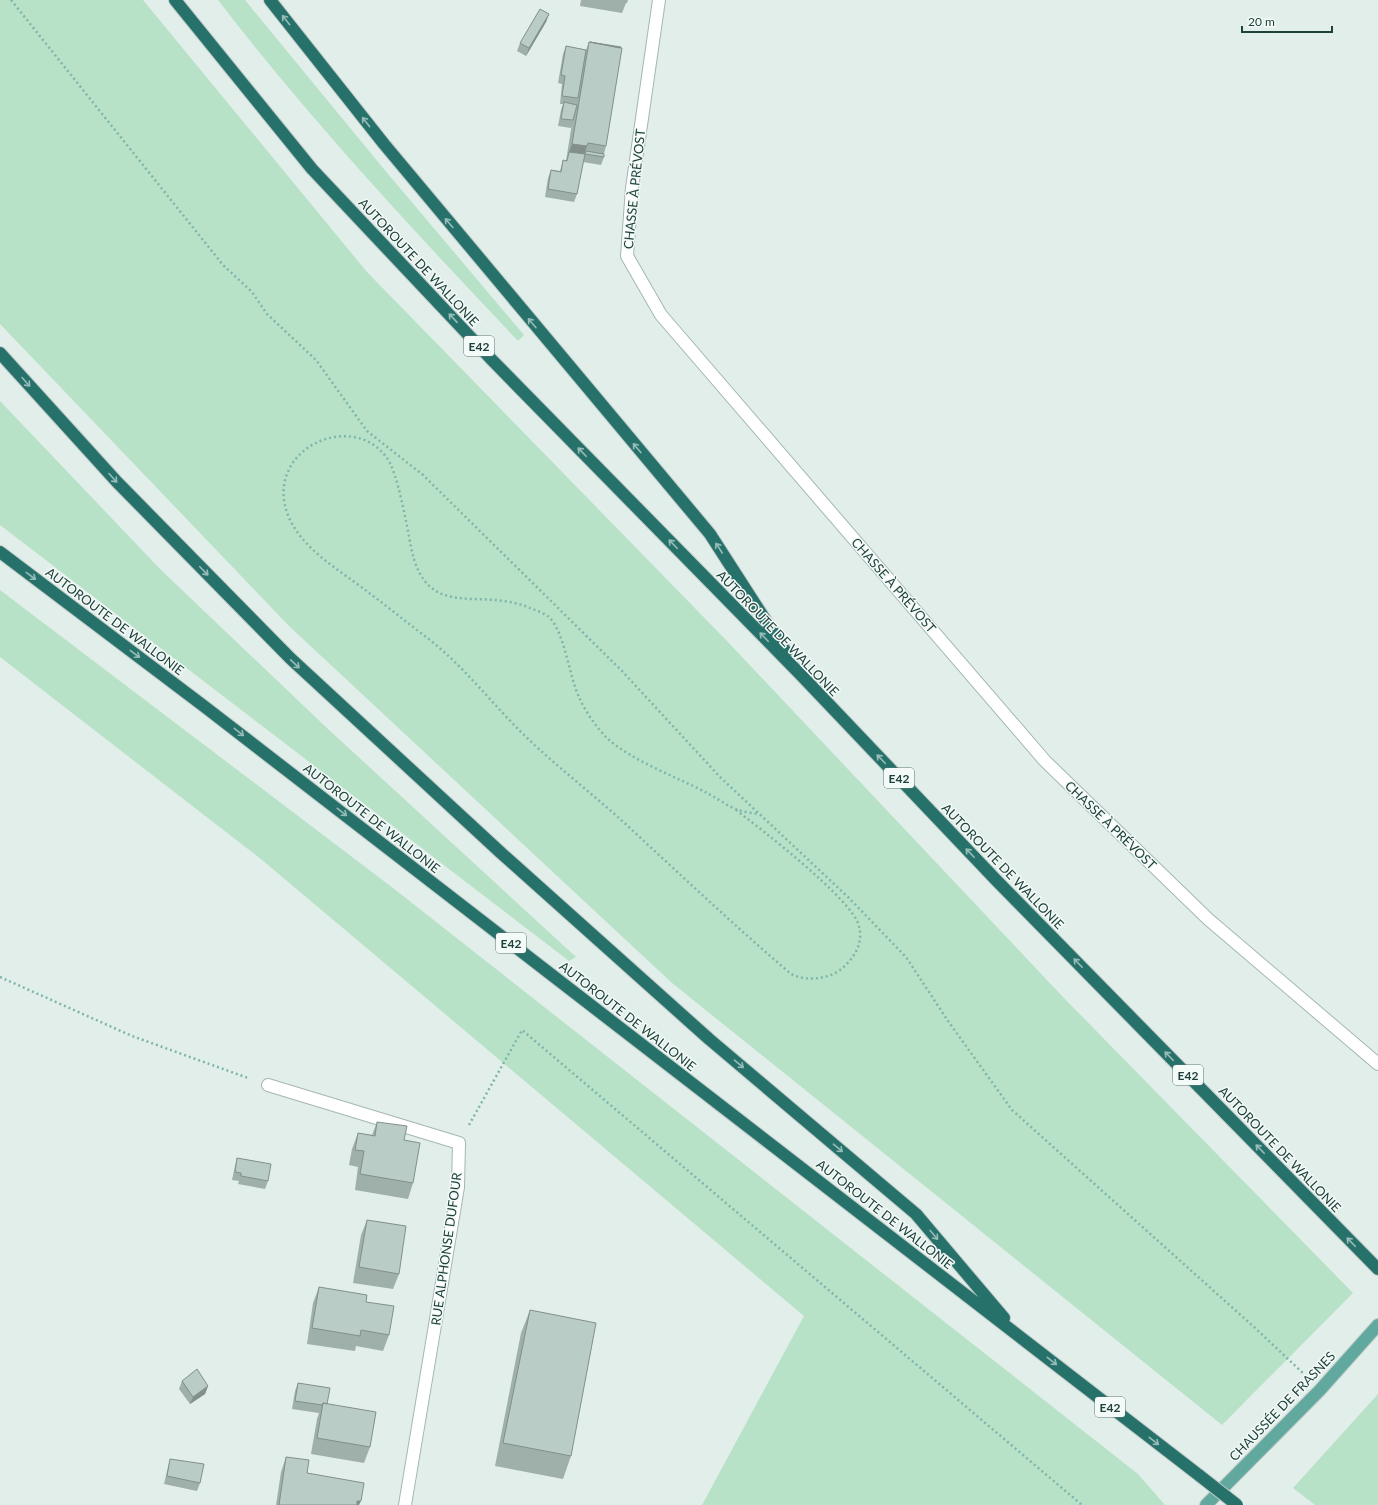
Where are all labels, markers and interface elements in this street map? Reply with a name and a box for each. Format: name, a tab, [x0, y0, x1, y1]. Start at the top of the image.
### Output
scale bar	[1242, 8, 1332, 34]
text: 20 m	[1248, 14, 1275, 29]
one-way arrow	[282, 15, 290, 26]
one-way arrow	[362, 117, 371, 128]
street label: CHASSE À PRÉVOST	[620, 128, 648, 250]
street label: AUTOROUTE DE WALLONIE	[356, 195, 482, 329]
one-way arrow	[444, 217, 453, 228]
one-way arrow	[448, 313, 457, 323]
one-way arrow	[527, 317, 536, 328]
road number: E42	[464, 336, 494, 356]
one-way arrow	[21, 376, 30, 386]
one-way arrow	[632, 442, 641, 453]
one-way arrow	[577, 447, 587, 457]
one-way arrow	[109, 473, 118, 483]
street label: CHASSE À PRÉVOST	[848, 534, 940, 636]
one-way arrow	[668, 539, 678, 549]
one-way arrow	[715, 543, 723, 554]
street label: AUTOROUTE DE WALLONIE	[43, 564, 187, 678]
one-way arrow	[199, 566, 209, 576]
street label: AUTOROUTE DE WALLONIE	[714, 567, 842, 699]
one-way arrow	[26, 572, 37, 580]
one-way arrow	[759, 632, 769, 642]
one-way arrow	[130, 650, 141, 658]
one-way arrow	[290, 659, 301, 668]
one-way arrow	[233, 728, 244, 737]
one-way arrow	[876, 754, 886, 764]
street label: AUTOROUTE DE WALLONIE	[300, 760, 444, 876]
road number: E42	[884, 768, 914, 788]
street label: CHASSE À PRÉVOST	[1062, 777, 1160, 873]
street label: AUTOROUTE DE WALLONIE	[939, 800, 1067, 932]
one-way arrow	[336, 808, 347, 816]
one-way arrow	[966, 848, 975, 858]
road number: E42	[496, 933, 526, 953]
street label: AUTOROUTE DE WALLONIE	[556, 958, 700, 1074]
one-way arrow	[1073, 958, 1082, 968]
one-way arrow	[1164, 1051, 1174, 1061]
one-way arrow	[733, 1059, 744, 1068]
road number: E42	[1173, 1065, 1203, 1085]
street label: AUTOROUTE DE WALLONIE	[1216, 1083, 1344, 1215]
one-way arrow	[833, 1143, 843, 1152]
one-way arrow	[1255, 1144, 1265, 1154]
street label: AUTOROUTE DE WALLONIE	[813, 1156, 957, 1272]
street label: RUE ALPHONSE DUFOUR	[427, 1171, 465, 1327]
one-way arrow	[930, 1230, 939, 1240]
one-way arrow	[1346, 1237, 1356, 1247]
street label: CHAUSSÉE DE FRASNES	[1226, 1348, 1338, 1464]
one-way arrow	[1046, 1357, 1057, 1366]
road number: E42	[1095, 1397, 1125, 1417]
one-way arrow	[1149, 1437, 1160, 1445]

